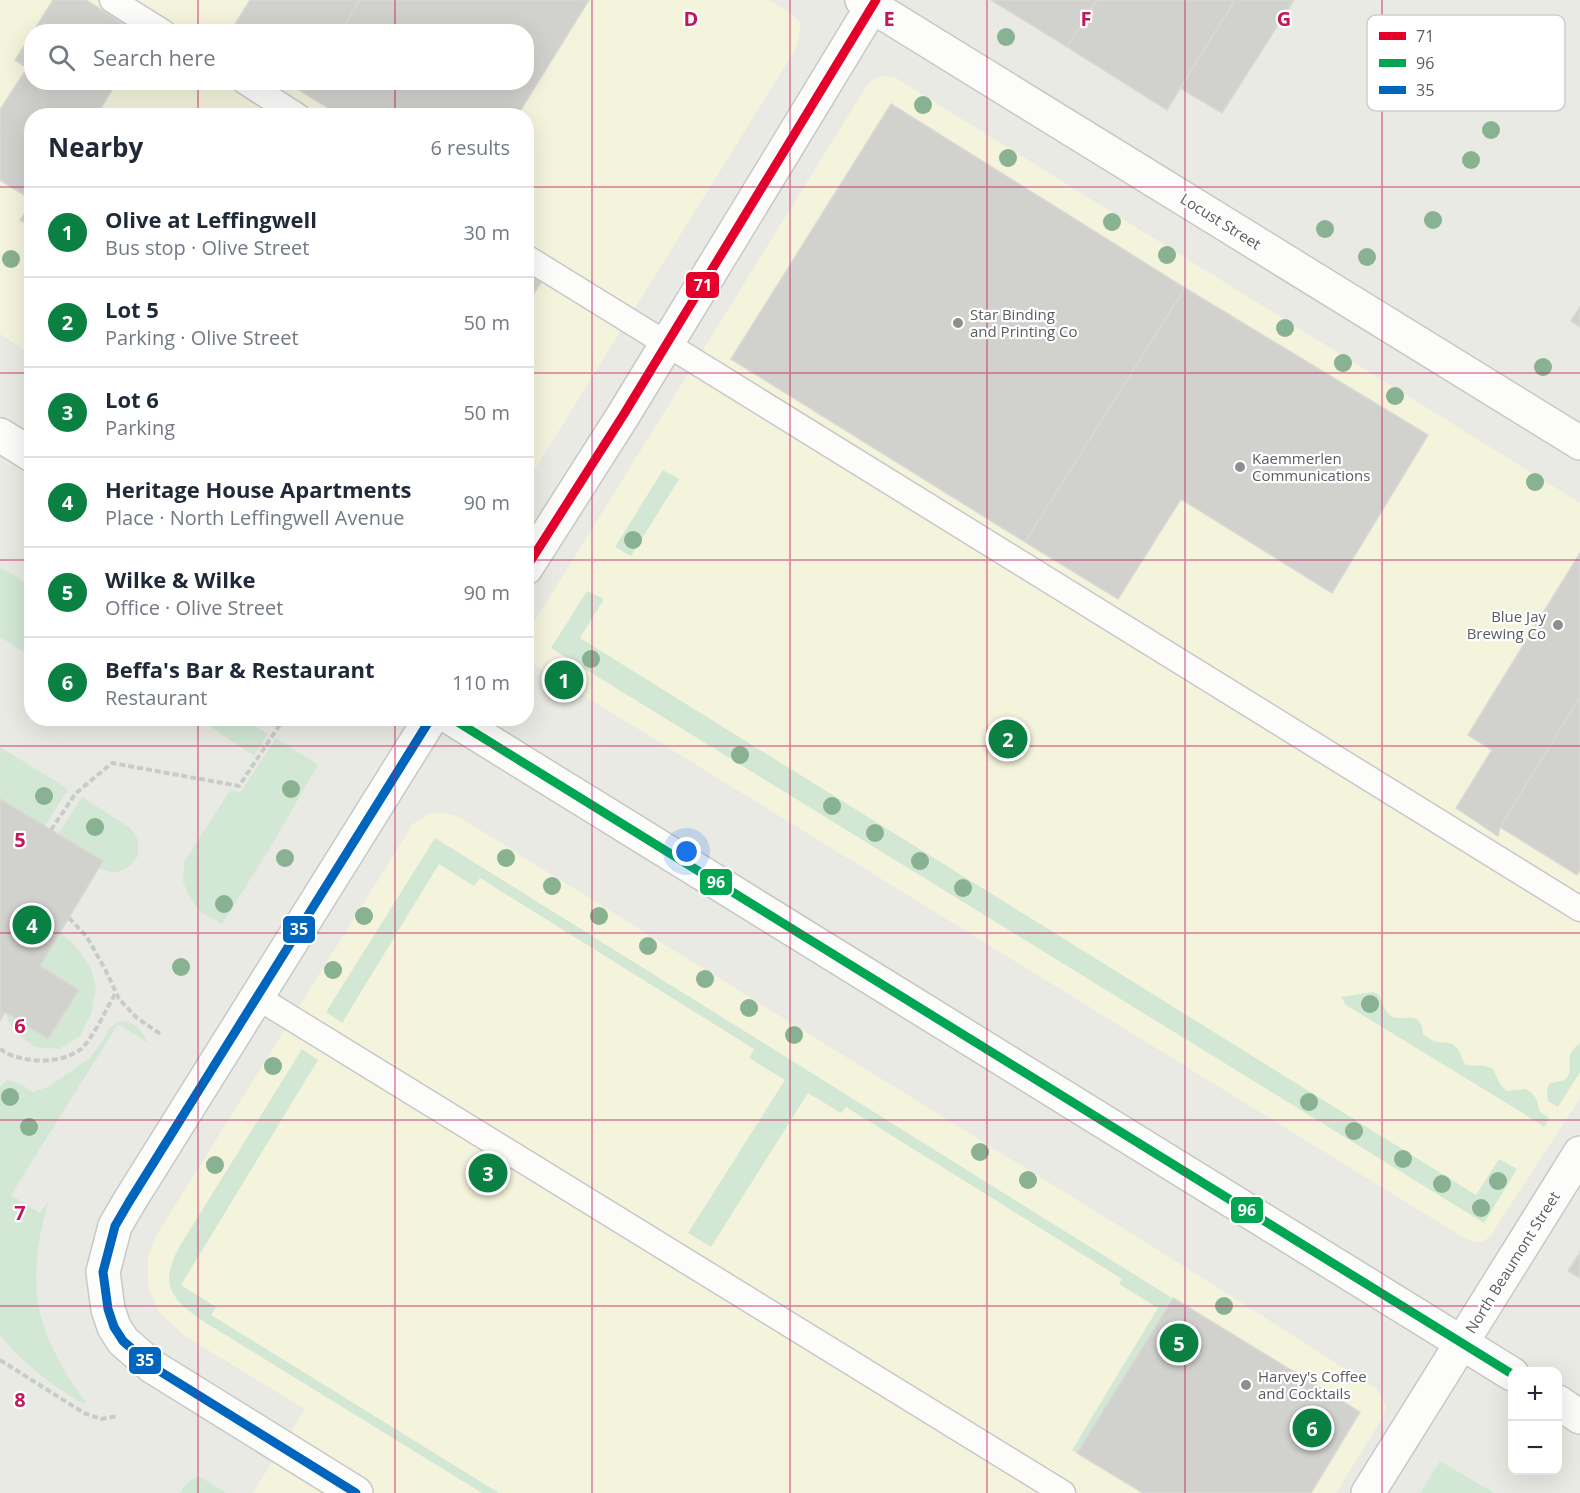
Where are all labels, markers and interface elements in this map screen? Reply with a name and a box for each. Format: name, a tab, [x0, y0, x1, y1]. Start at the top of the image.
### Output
text: D	[684, 5, 698, 32]
text: E	[883, 5, 895, 32]
text: F	[1081, 5, 1091, 32]
text: G	[1277, 5, 1291, 32]
legend	[1367, 15, 1565, 111]
search box	[24, 24, 534, 90]
text: 71	[1416, 25, 1434, 47]
icon: search	[45, 41, 78, 74]
text: Search here	[93, 42, 216, 72]
text: 96	[1416, 52, 1434, 74]
text: 35	[1416, 79, 1434, 101]
text: Nearby	[48, 129, 143, 165]
text: 6 results	[430, 134, 510, 161]
street label: Locust Street	[1177, 188, 1265, 254]
text: Olive at Leffingwell	[105, 204, 317, 234]
text: 1	[62, 219, 73, 246]
text: 30 m	[463, 219, 510, 246]
text: Bus stop · Olive Street	[105, 234, 309, 261]
line badge: 71	[685, 271, 720, 299]
text: 71	[694, 274, 712, 296]
text: Lot 5	[105, 294, 159, 324]
place label: Star Binding and Printing Co	[970, 304, 1078, 341]
text: 2	[62, 309, 73, 336]
text: 50 m	[463, 309, 510, 336]
marker: Star Binding and Printing Co	[951, 316, 965, 330]
text: Parking · Olive Street	[105, 324, 299, 351]
text: Lot 6	[105, 384, 159, 414]
text: 3	[62, 399, 73, 426]
text: 50 m	[463, 399, 510, 426]
text: Parking	[105, 414, 175, 441]
place label: Kaemmerlen Communications	[1252, 448, 1370, 485]
marker: Kaemmerlen Communications	[1233, 460, 1247, 474]
text: Heritage House Apartments	[105, 474, 412, 504]
text: 4	[62, 489, 73, 516]
text: 90 m	[463, 489, 510, 516]
text: Place · North Leffingwell Avenue	[105, 504, 404, 531]
text: Wilke & Wilke	[105, 564, 256, 594]
text: 5	[62, 579, 73, 606]
text: 90 m	[463, 579, 510, 606]
text: Office · Olive Street	[105, 594, 283, 621]
place label: Blue Jay Brewing Co	[1467, 606, 1546, 643]
marker: Blue Jay Brewing Co	[1551, 618, 1565, 632]
text: Beffa's Bar & Restaurant	[105, 654, 375, 684]
pin: 1	[544, 658, 584, 702]
text: 6	[62, 669, 73, 696]
text: 110 m	[452, 669, 510, 696]
text: Restaurant	[105, 684, 207, 711]
pin: 2	[988, 716, 1028, 762]
text: 5	[14, 826, 26, 853]
your location	[672, 837, 701, 866]
line badge: 96	[699, 868, 733, 896]
text: 96	[707, 871, 725, 893]
pin: 4	[12, 902, 51, 948]
line badge: 35	[282, 915, 316, 944]
text: 35	[290, 918, 308, 940]
text: 6	[14, 1012, 26, 1039]
pin: 3	[468, 1150, 508, 1196]
street label: North Beaumont Street	[1460, 1187, 1564, 1337]
line badge: 96	[1230, 1196, 1264, 1224]
text: 7	[14, 1199, 26, 1226]
text: 96	[1238, 1199, 1256, 1221]
pin: 5	[1160, 1320, 1198, 1366]
line badge: 35	[128, 1346, 162, 1375]
text: 35	[136, 1349, 154, 1371]
place label: Harvey's Coffee and Cocktails	[1258, 1366, 1367, 1403]
map controls	[1508, 1367, 1562, 1475]
button: +	[1508, 1367, 1562, 1421]
marker: Harvey's Coffee and Cocktails	[1239, 1378, 1253, 1392]
text: 8	[14, 1386, 26, 1413]
pin: 6	[1292, 1406, 1332, 1450]
button: −	[1508, 1421, 1562, 1475]

